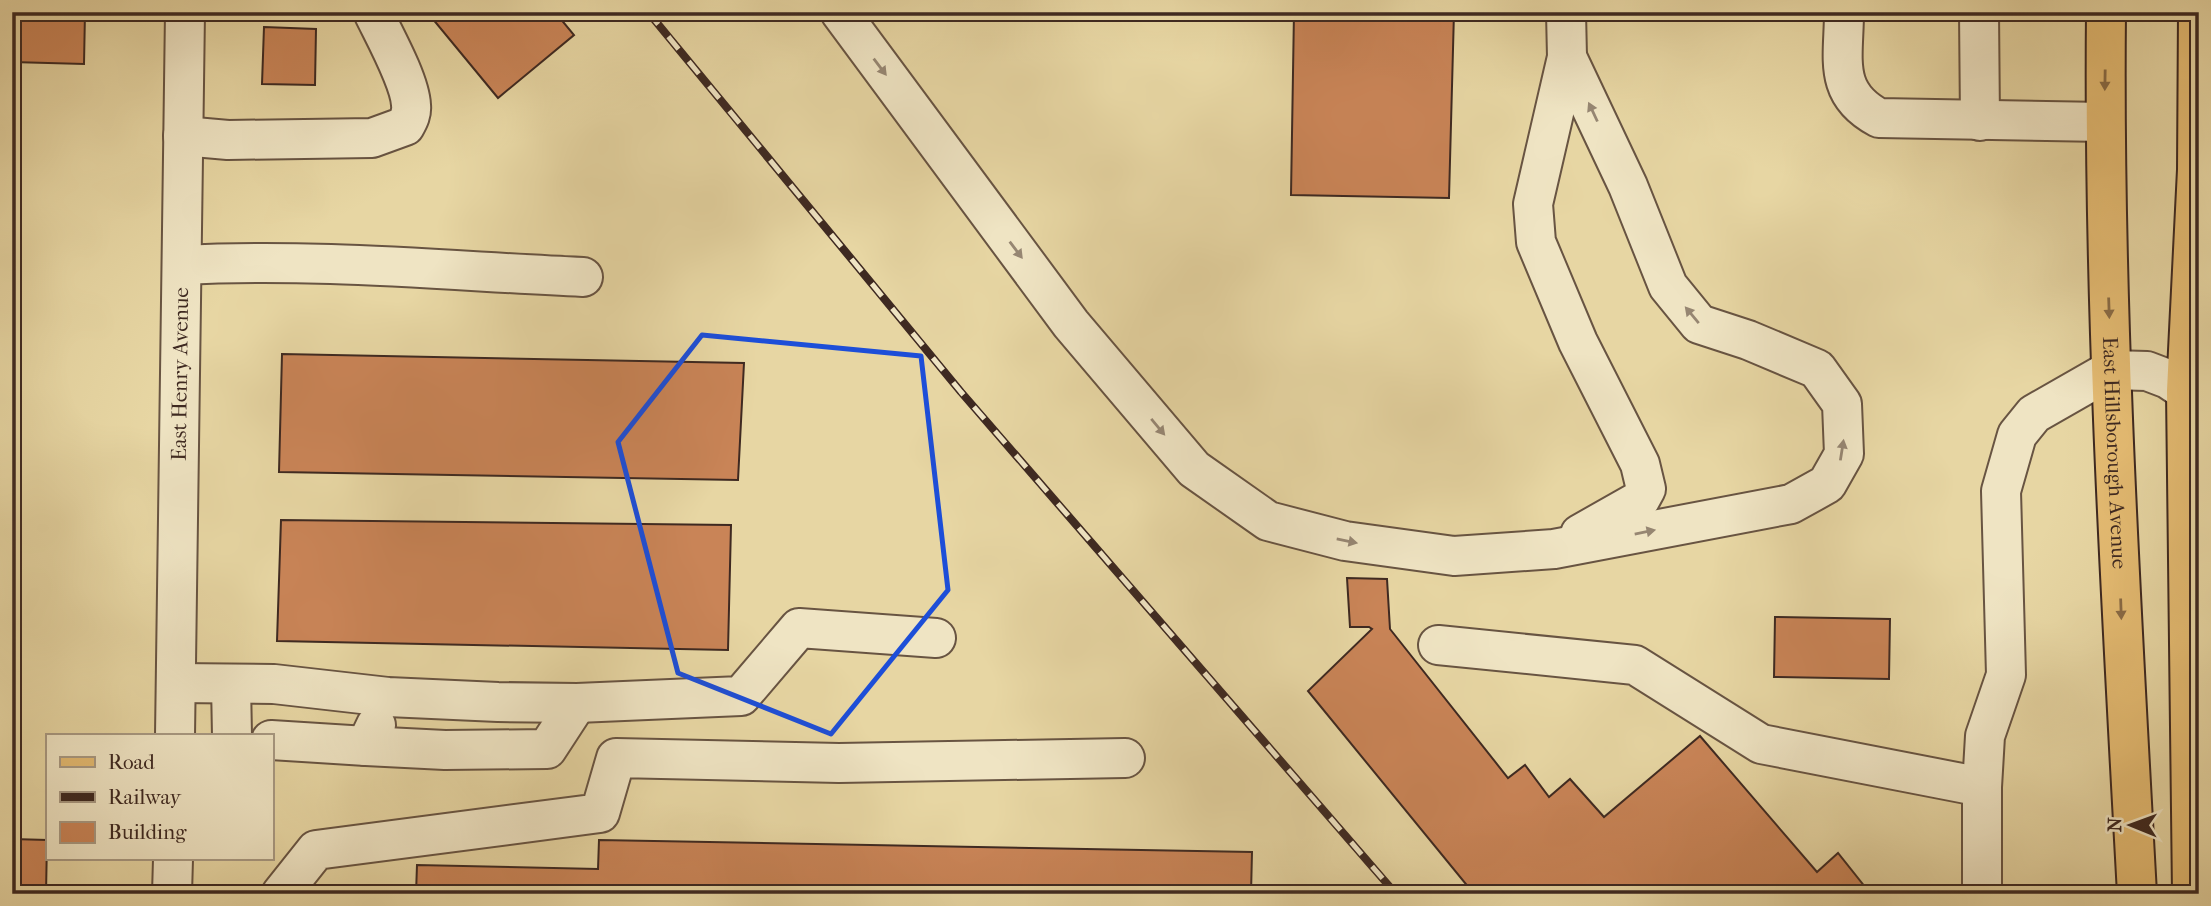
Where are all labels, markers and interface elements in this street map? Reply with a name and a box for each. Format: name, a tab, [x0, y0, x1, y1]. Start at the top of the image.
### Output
one-way arrow	[873, 58, 887, 76]
one-way arrow	[2099, 70, 2111, 92]
one-way arrow	[1587, 102, 1598, 122]
one-way arrow	[1009, 240, 1023, 259]
street label: East Henry Avenue	[167, 287, 193, 461]
one-way arrow	[2104, 297, 2115, 319]
one-way arrow	[1684, 306, 1700, 324]
street label: East Hillsborough Avenue	[2098, 336, 2132, 570]
one-way arrow	[1150, 418, 1166, 436]
one-way arrow	[1837, 438, 1848, 460]
one-way arrow	[1634, 526, 1656, 537]
one-way arrow	[1336, 536, 1358, 547]
one-way arrow	[2116, 598, 2127, 620]
legend	[46, 734, 273, 860]
text: Road	[108, 750, 155, 774]
text: Railway	[108, 785, 182, 809]
north arrow	[2096, 790, 2166, 860]
text: N	[2104, 817, 2126, 832]
text: Building	[108, 820, 187, 844]

